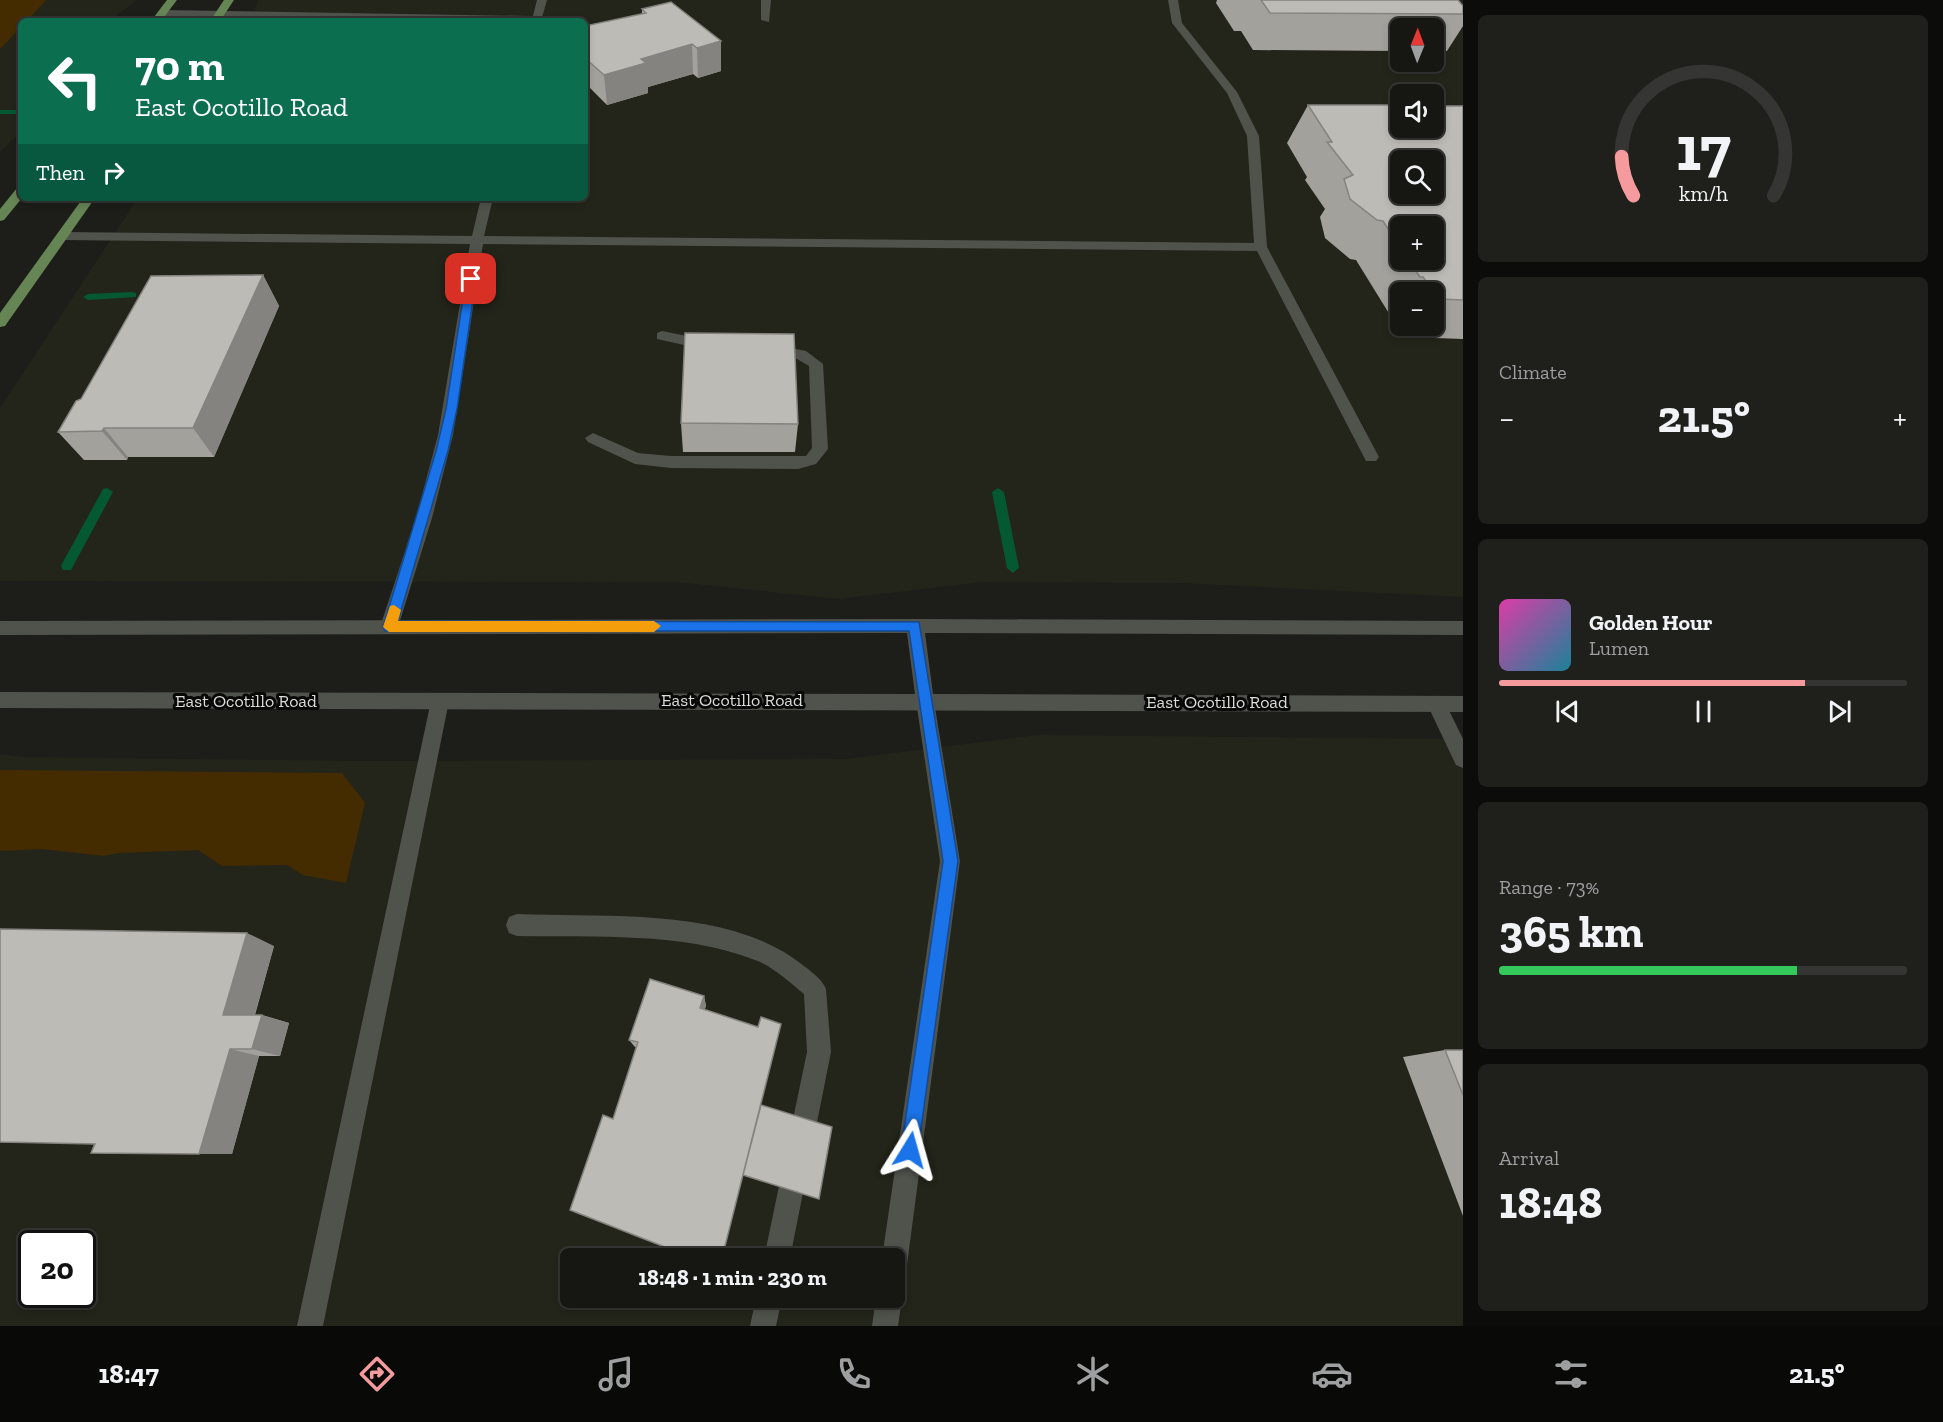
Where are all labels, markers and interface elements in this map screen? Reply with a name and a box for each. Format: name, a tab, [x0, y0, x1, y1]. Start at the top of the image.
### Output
north arrow	[1390, 18, 1444, 72]
map controls	[1390, 18, 1444, 336]
text: 70 m	[135, 40, 225, 91]
icon: left	[36, 42, 114, 120]
button: sound	[1390, 84, 1444, 138]
text: East Ocotillo Road	[135, 91, 348, 123]
text: 17	[1676, 111, 1731, 186]
button: search	[1390, 150, 1444, 204]
icon: right	[97, 156, 130, 189]
text: Then	[36, 159, 85, 186]
text: km/h	[1679, 181, 1727, 206]
button: +	[1390, 216, 1444, 270]
pin	[445, 253, 496, 304]
icon: arrive	[454, 262, 487, 295]
button: −	[1390, 282, 1444, 336]
text: Climate	[1499, 360, 1567, 384]
text: 21.5°	[1658, 390, 1750, 444]
text: −	[1499, 398, 1514, 437]
text: +	[1893, 398, 1907, 437]
text: Golden Hour	[1589, 609, 1713, 636]
text: Lumen	[1589, 636, 1649, 660]
street label: East Ocotillo Road	[661, 689, 803, 711]
street label: East Ocotillo Road	[175, 690, 317, 712]
street label: East Ocotillo Road	[1146, 691, 1288, 713]
icon: previous	[1551, 695, 1584, 728]
icon: pause	[1687, 695, 1720, 728]
icon: next	[1823, 695, 1856, 728]
text: Range · 73%	[1499, 875, 1599, 899]
text: 365 km	[1499, 905, 1643, 959]
position arrow	[878, 1118, 942, 1182]
text: Arrival	[1499, 1146, 1559, 1170]
text: 18:48	[1499, 1176, 1603, 1230]
speed limit sign: 20	[18, 1230, 96, 1308]
text: 18:48 · 1 min · 230 m	[638, 1264, 827, 1291]
icon: directions	[356, 1353, 398, 1395]
icon: music	[595, 1353, 637, 1395]
icon: phone	[833, 1353, 875, 1395]
icon: climate	[1072, 1353, 1114, 1395]
icon: car	[1311, 1353, 1353, 1395]
icon: filters	[1550, 1353, 1592, 1395]
text: 18:47	[98, 1358, 159, 1390]
text: 21.5°	[1789, 1358, 1845, 1390]

